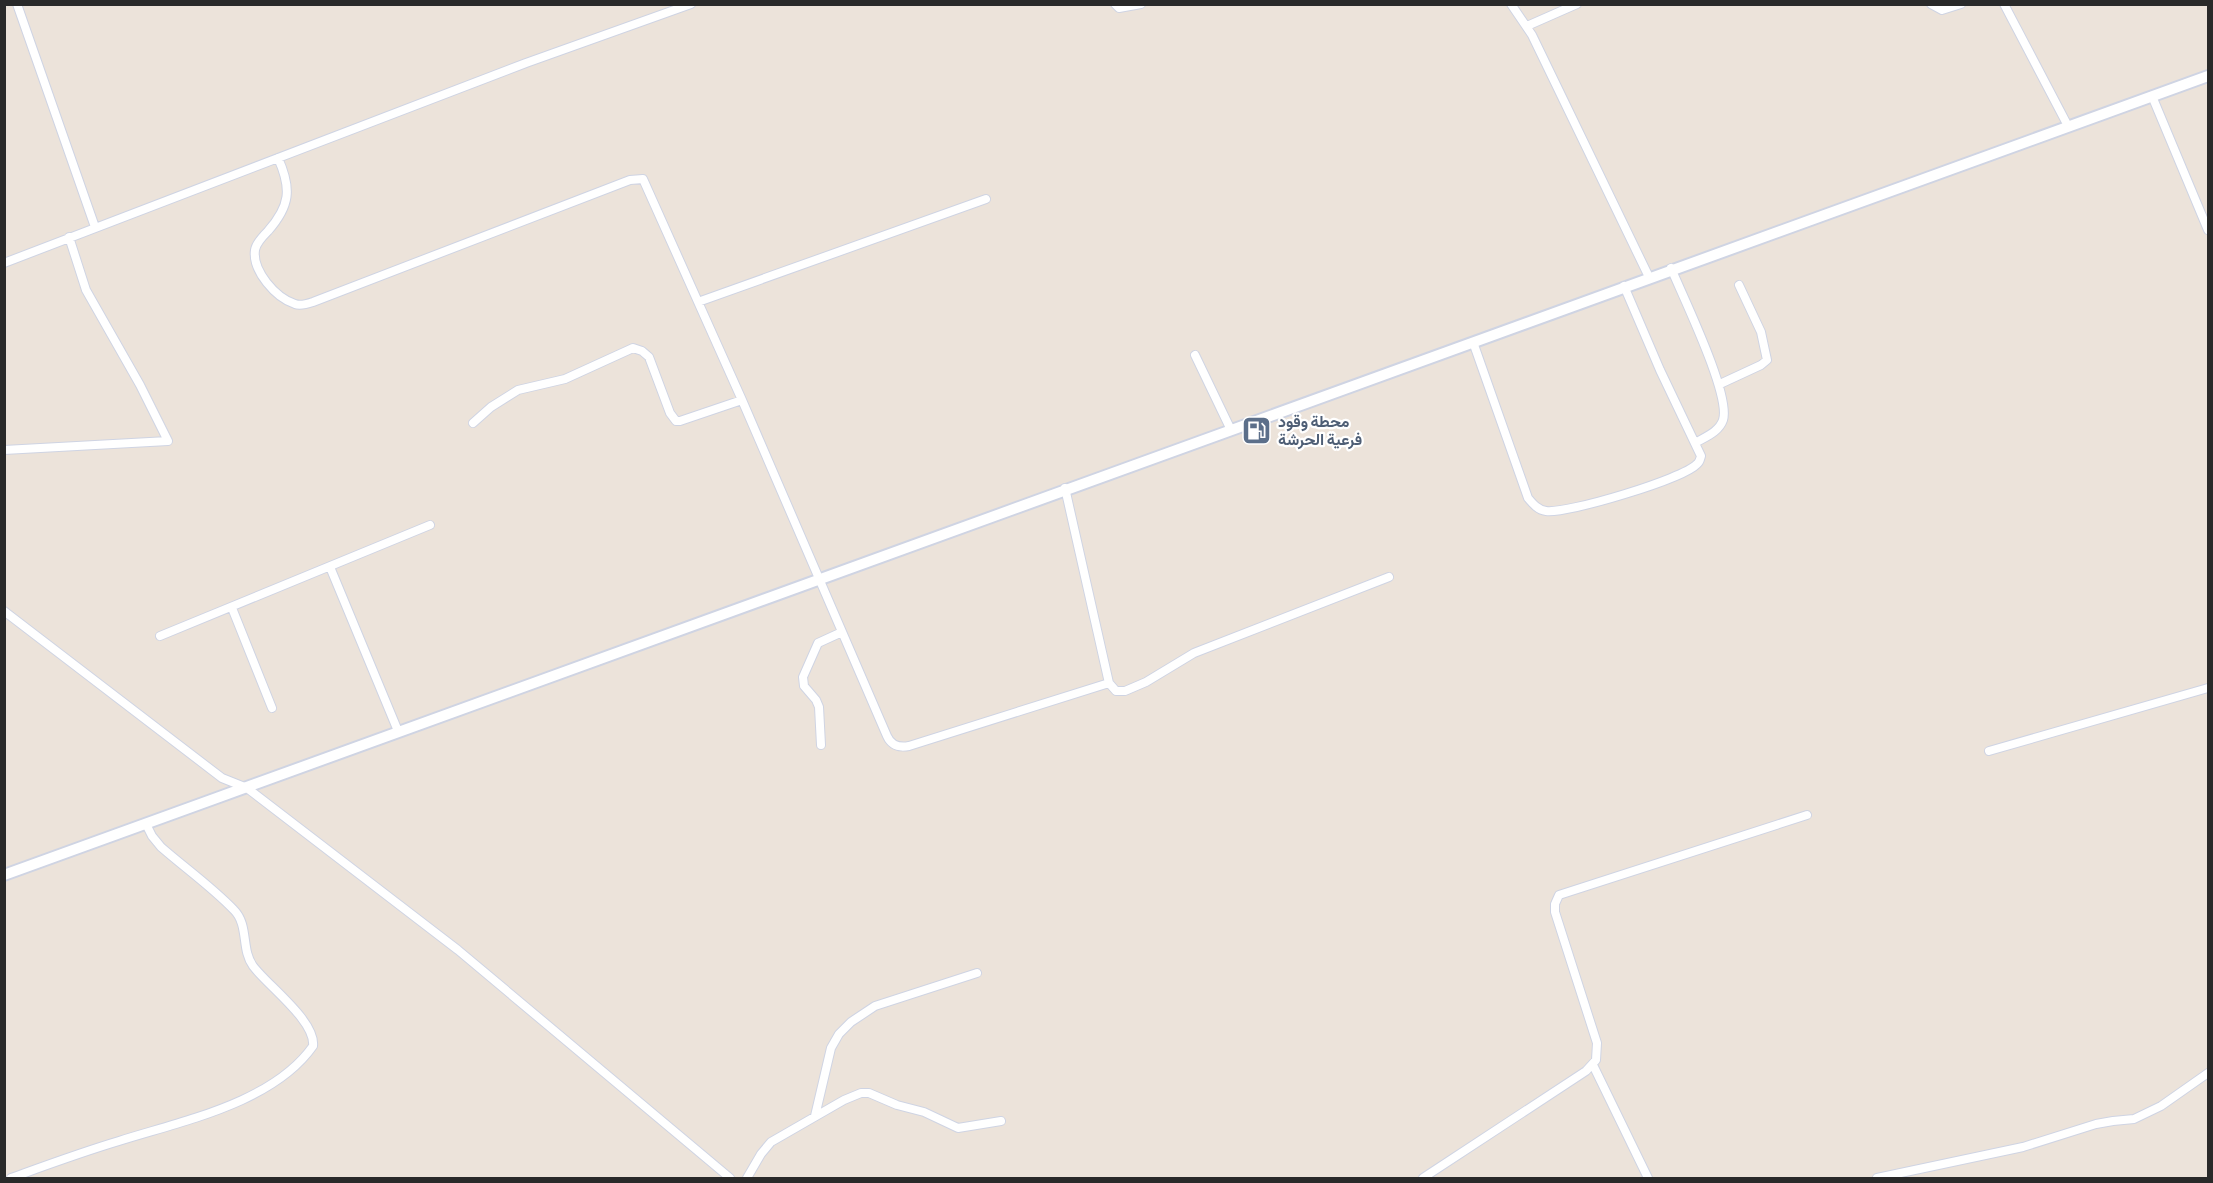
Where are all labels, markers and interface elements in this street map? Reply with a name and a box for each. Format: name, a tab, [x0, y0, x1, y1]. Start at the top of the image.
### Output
place label: محطة وقود فرعية الحرشة	[1278, 413, 1362, 450]
fuel station icon: محطة وقود فرعية الحرشة	[1241, 414, 1273, 446]

